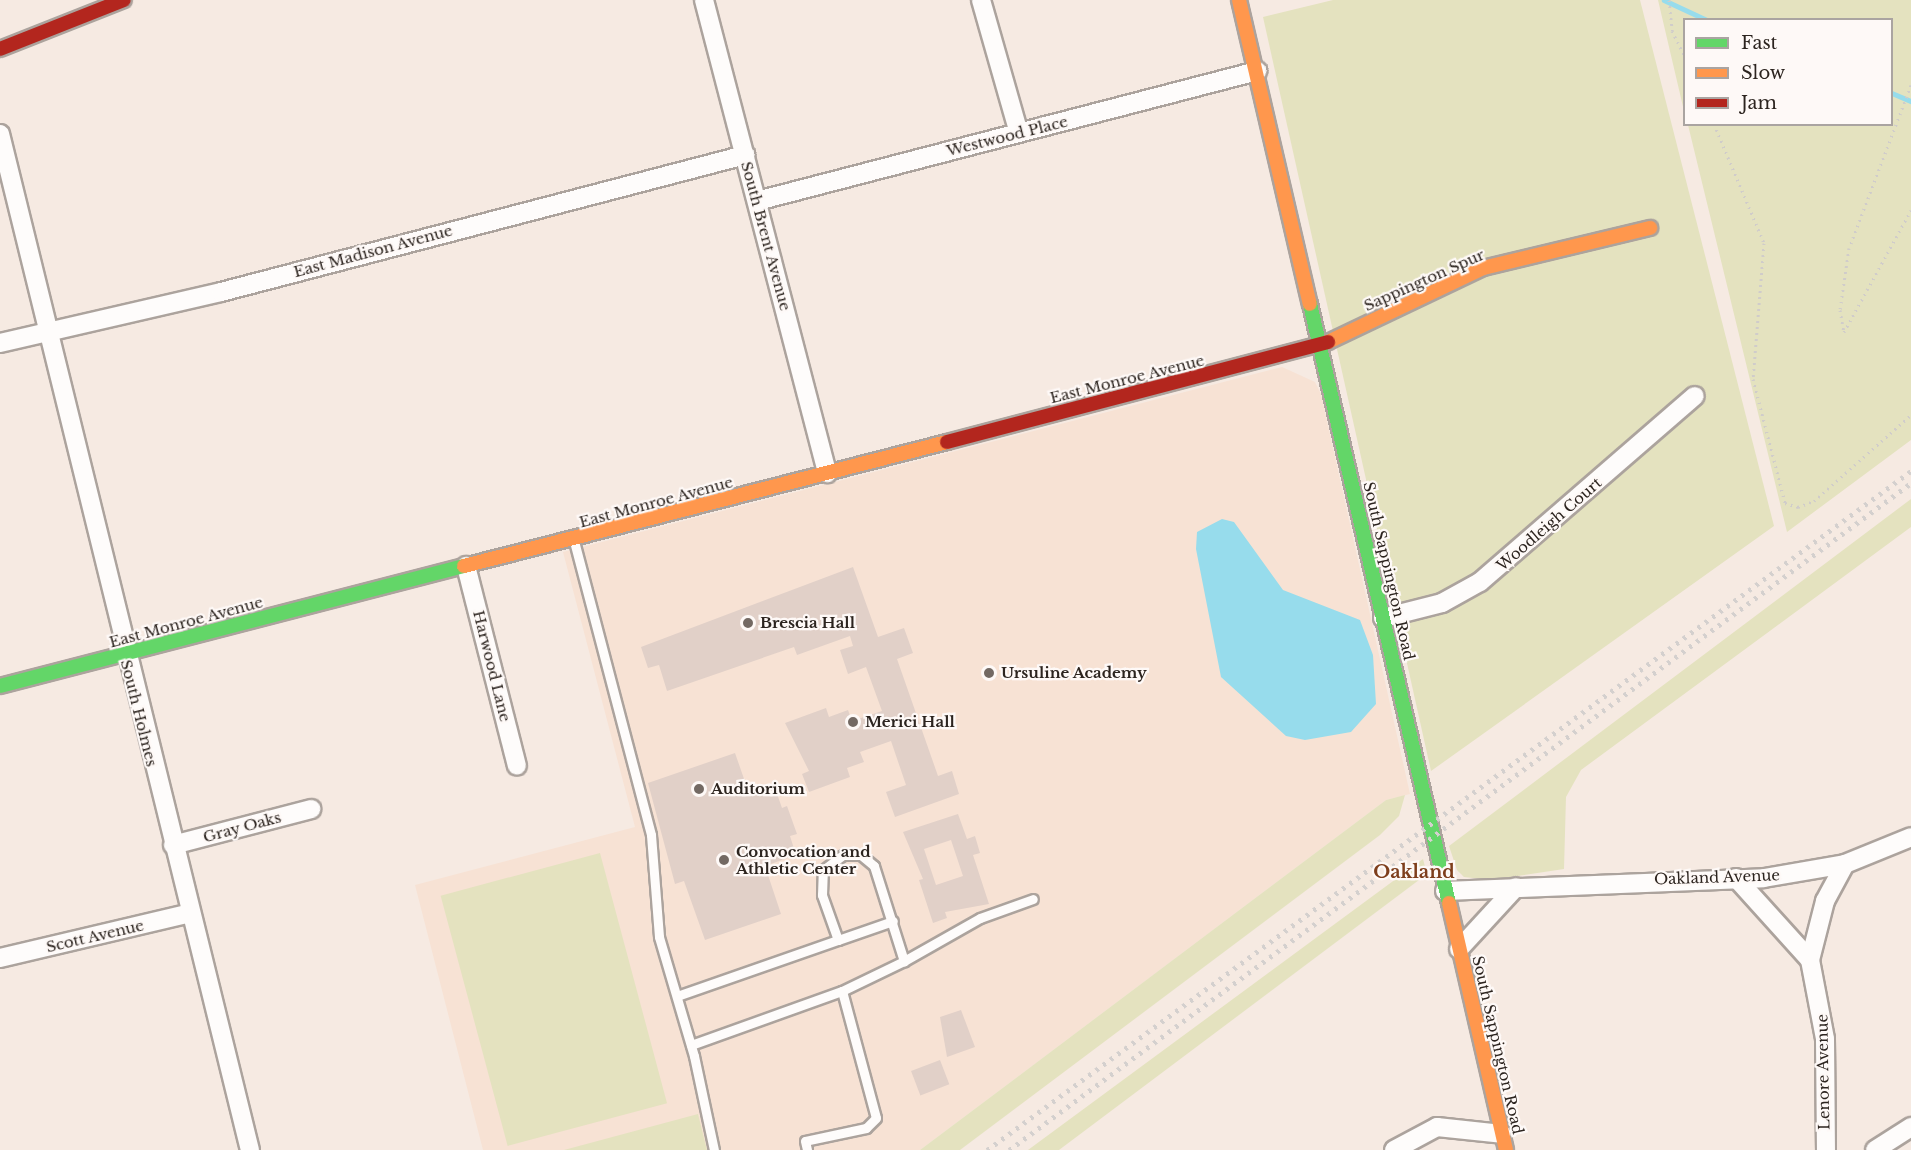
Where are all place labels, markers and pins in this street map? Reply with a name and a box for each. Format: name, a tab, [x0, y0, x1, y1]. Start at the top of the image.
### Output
place label: Brescia Hall	[760, 614, 855, 632]
marker: Brescia Hall	[741, 616, 755, 630]
place label: Ursuline Academy	[1001, 664, 1147, 682]
marker: Ursuline Academy	[982, 666, 996, 680]
place label: Merici Hall	[865, 713, 955, 731]
marker: Merici Hall	[846, 715, 860, 729]
place label: Auditorium	[711, 780, 805, 798]
marker: Auditorium	[692, 782, 706, 796]
place label: Convocation and Athletic Center	[736, 842, 871, 877]
marker: Convocation and Athletic Center	[717, 853, 731, 867]

